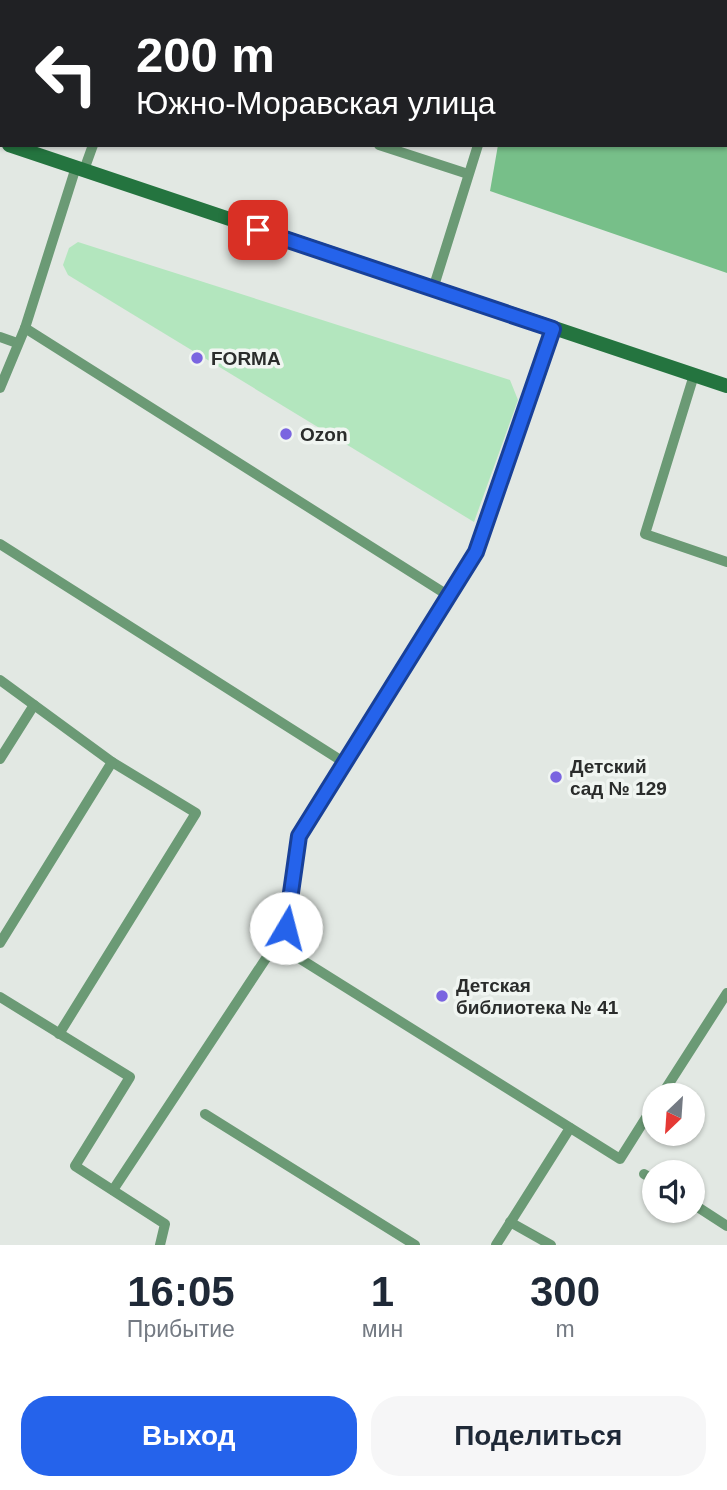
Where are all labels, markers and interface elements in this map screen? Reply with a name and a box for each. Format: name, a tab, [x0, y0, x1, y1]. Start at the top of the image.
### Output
icon: left	[21, 28, 112, 119]
text: 200 m	[136, 28, 275, 82]
text: Южно-Моравская улица	[136, 85, 496, 121]
pin	[228, 200, 288, 260]
icon: arrive	[239, 211, 277, 249]
place label: FORMA	[211, 348, 281, 369]
marker: FORMA	[189, 350, 205, 366]
place label: Ozon	[300, 424, 348, 445]
marker: Ozon	[278, 426, 294, 442]
place label: Детский сад № 129	[570, 756, 667, 799]
marker: Детский сад № 129	[548, 769, 564, 785]
position arrow	[249, 891, 323, 965]
place label: Детская библиотека № 41	[456, 975, 619, 1018]
marker: Детская библиотека № 41	[434, 988, 450, 1004]
north arrow	[642, 1083, 705, 1146]
map controls	[642, 1083, 705, 1223]
button: sound	[642, 1160, 705, 1223]
text: 16:05	[127, 1268, 235, 1315]
text: 1	[371, 1268, 394, 1315]
text: 300	[530, 1268, 600, 1315]
text: Прибытие	[127, 1316, 235, 1342]
text: мин	[362, 1316, 403, 1342]
text: m	[555, 1316, 575, 1342]
button: Выход	[21, 1396, 357, 1476]
button: Поделиться	[371, 1396, 706, 1476]

